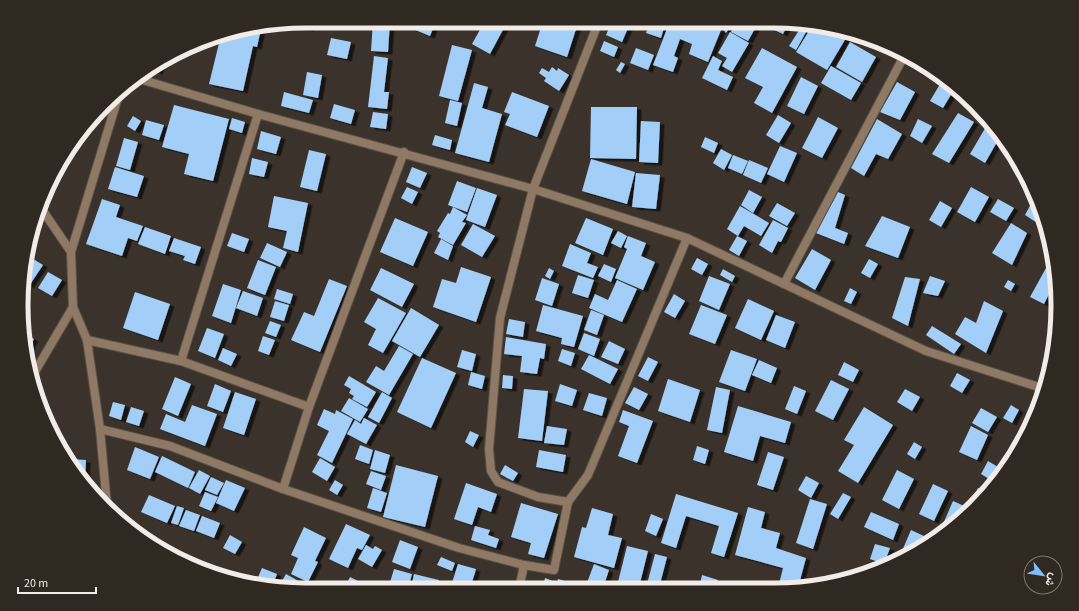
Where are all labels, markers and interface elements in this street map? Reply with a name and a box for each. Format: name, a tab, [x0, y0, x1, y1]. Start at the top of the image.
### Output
north arrow	[1023, 555, 1063, 595]
scale bar	[18, 569, 96, 595]
text: ش	[1041, 570, 1061, 589]
text: 20 m	[24, 575, 48, 592]

